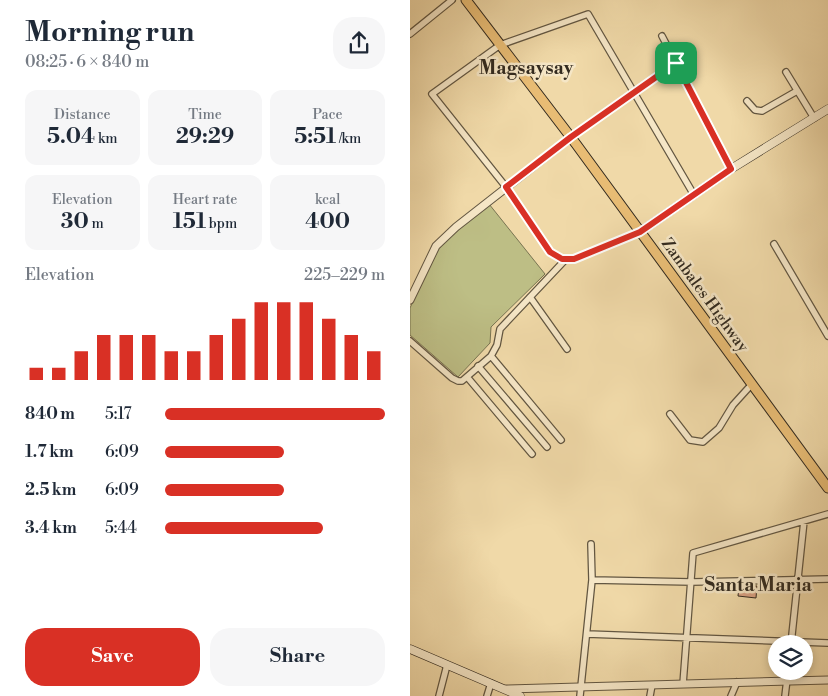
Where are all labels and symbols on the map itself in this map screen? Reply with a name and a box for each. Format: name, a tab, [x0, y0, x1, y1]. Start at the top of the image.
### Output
pin	[655, 42, 697, 84]
district label: Magsaysay	[479, 56, 574, 80]
street label: Zambales Highway	[657, 234, 753, 356]
district label: Santa Maria	[704, 573, 812, 597]

